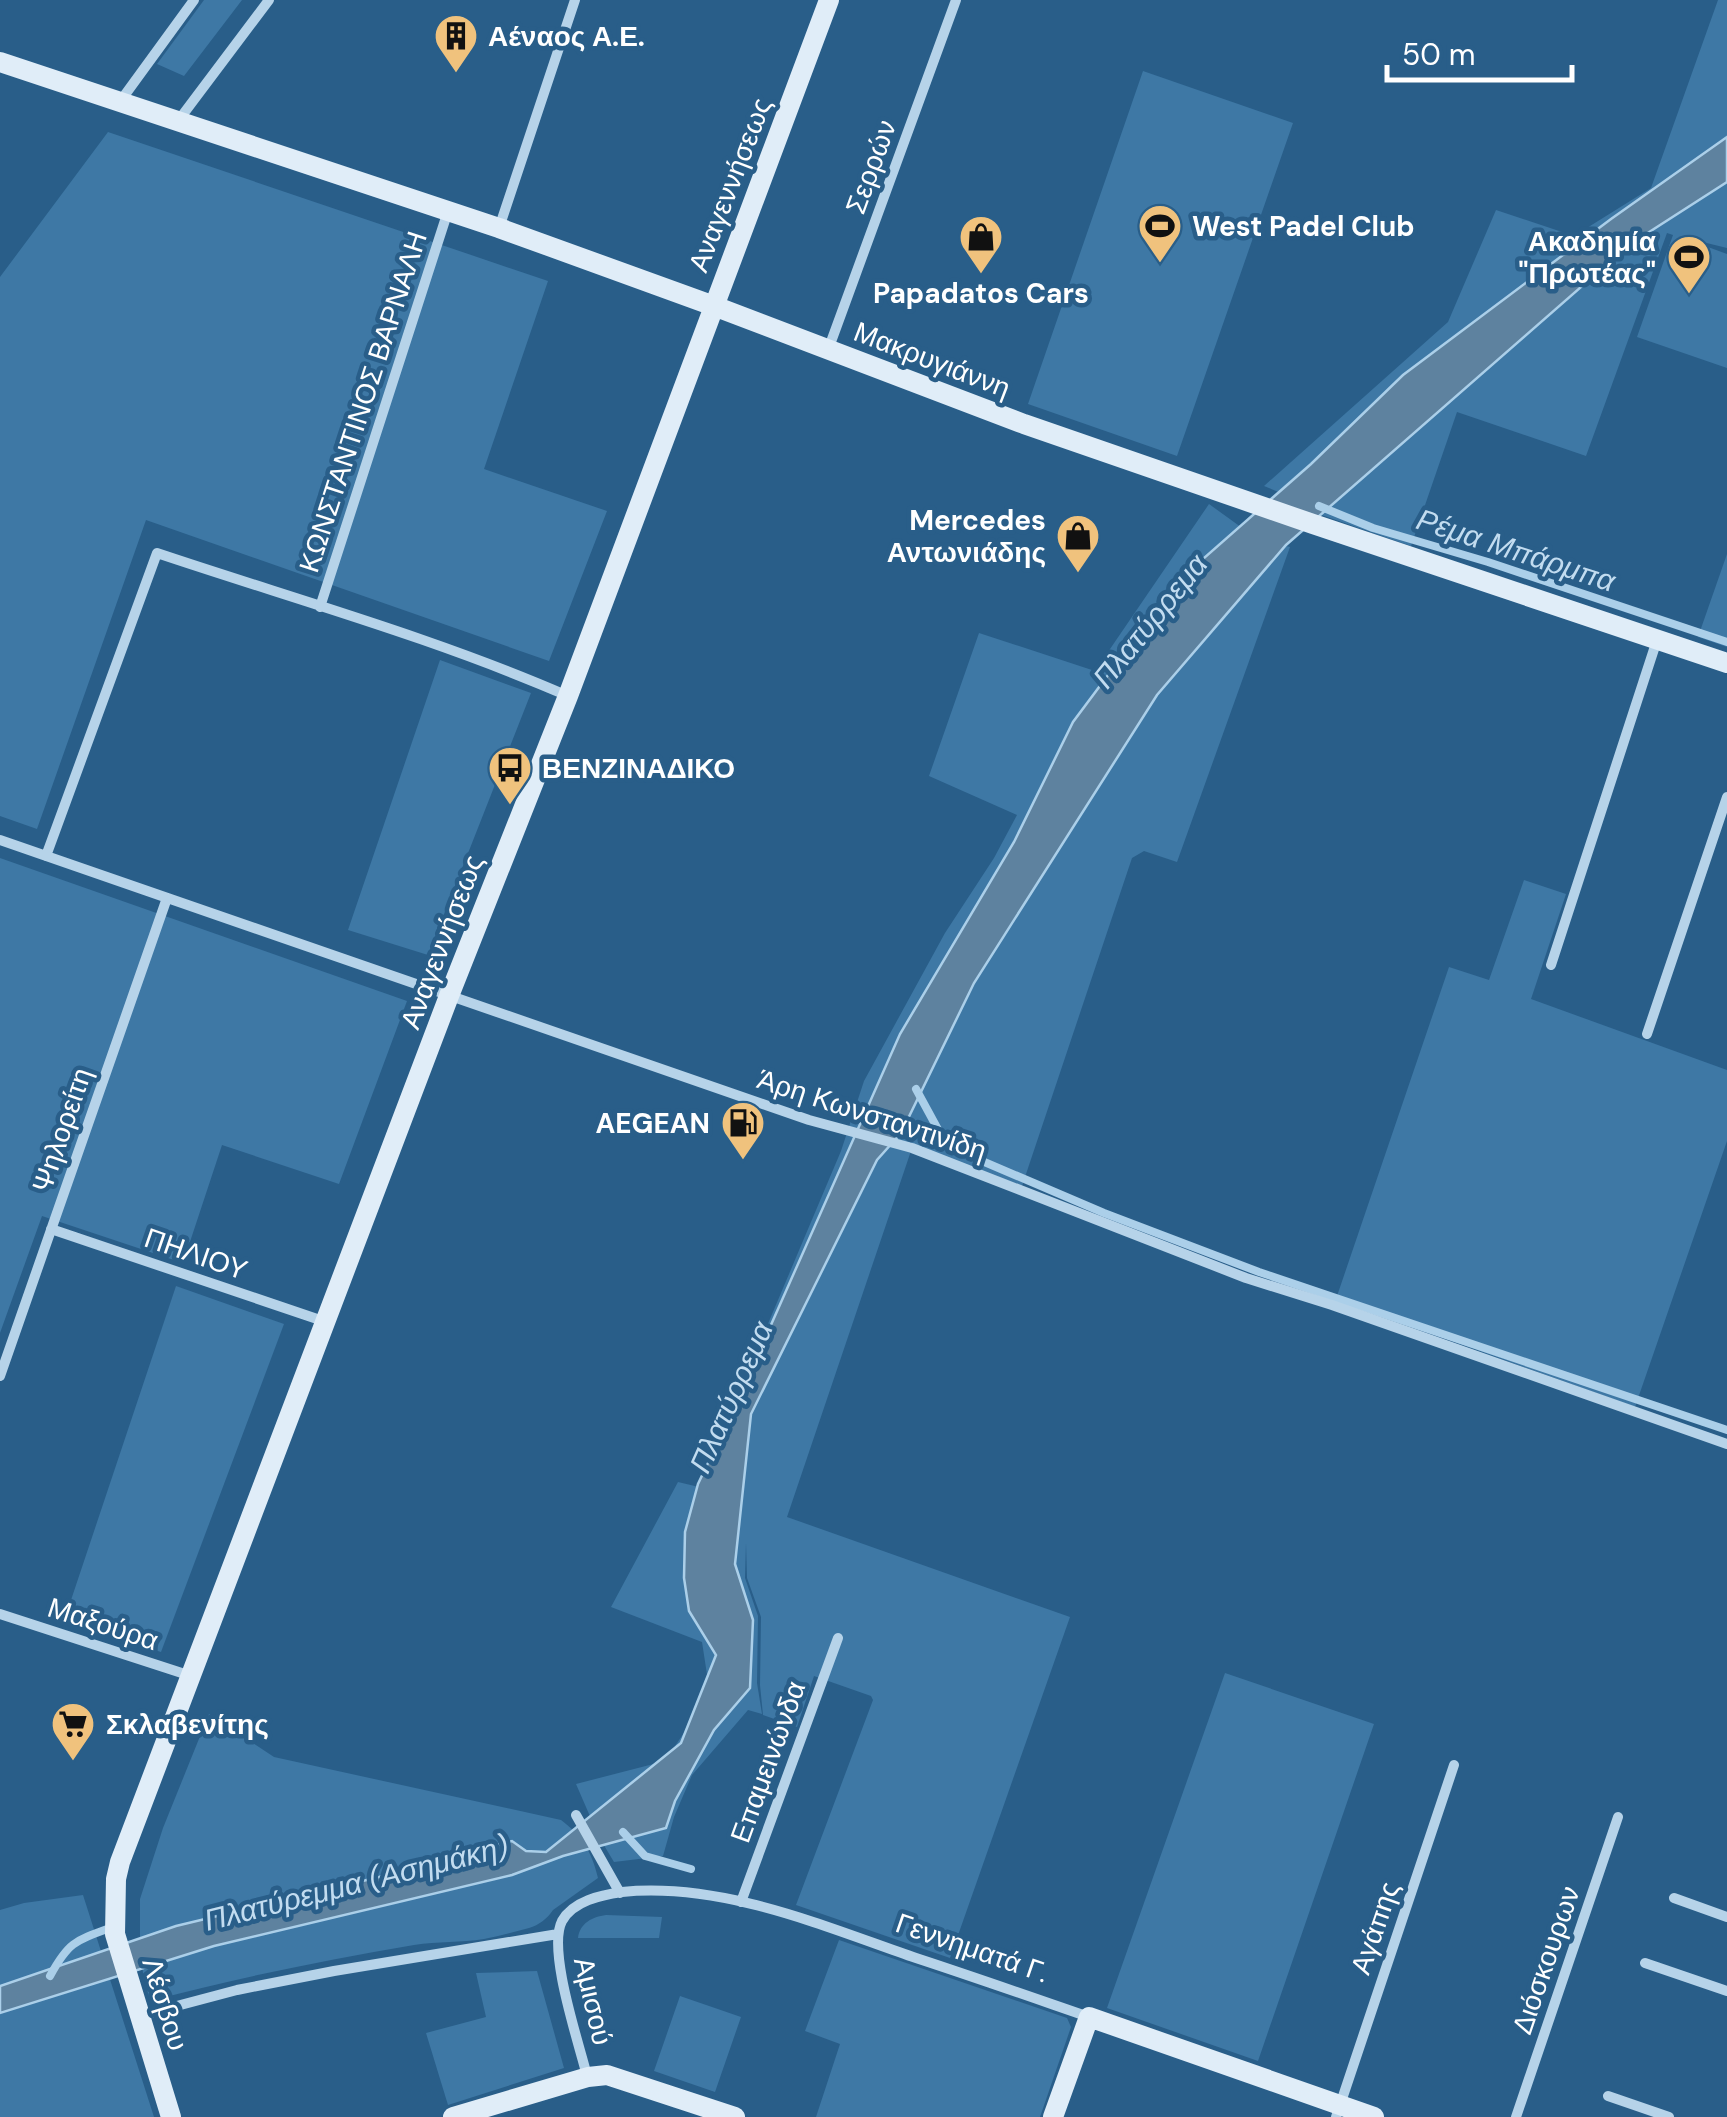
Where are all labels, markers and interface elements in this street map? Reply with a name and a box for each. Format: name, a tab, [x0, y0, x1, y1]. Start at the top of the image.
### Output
building icon: Αέναος Α.Ε.	[433, 13, 479, 74]
place label: Αέναος Α.Ε.	[488, 18, 645, 55]
scale bar	[1387, 20, 1572, 82]
text: 50 m	[1402, 35, 1476, 74]
street label: Αναγεννήσεως	[680, 93, 780, 277]
street label: Σερρών	[837, 115, 905, 219]
sports icon: West Padel Club	[1137, 203, 1183, 264]
place label: West Padel Club	[1192, 208, 1415, 245]
shop icon: Papadatos Cars	[958, 214, 1004, 275]
place label: Ακαδημία "Πρωτέας"	[1518, 223, 1656, 292]
street label: ΚΩΝΣΤΑΝΤΙΝΟΣ ΒΑΡΝΑΛΗ	[290, 227, 436, 577]
sports icon: Ακαδημία "Πρωτέας"	[1666, 234, 1712, 295]
place label: Papadatos Cars	[873, 275, 1089, 312]
street label: Μακρυγιάννη	[848, 313, 1016, 407]
water label: Ρέμα Μπάρμπα	[1412, 500, 1621, 601]
place label: Mercedes Αντωνιάδης	[887, 502, 1046, 571]
shop icon: Mercedes Αντωνιάδης	[1055, 513, 1101, 574]
water label: Πλατύρρεμα	[1084, 545, 1217, 696]
bus stop icon: ΒΕΝΖΙΝΑΔΙΚΟ	[487, 745, 533, 806]
place label: ΒΕΝΖΙΝΑΔΙΚΟ	[542, 750, 735, 787]
street label: Αναγεννήσεως	[392, 850, 492, 1034]
street label: Άρη Κωνσταντινίδη	[753, 1061, 991, 1169]
street label: Ψηλορείτη	[23, 1063, 101, 1197]
fuel station icon: AEGEAN	[720, 1100, 766, 1161]
place label: AEGEAN	[595, 1105, 710, 1142]
street label: ΠΗΛΙΟΥ	[140, 1219, 253, 1289]
water label: Πλατύρρεμα	[680, 1314, 782, 1479]
street label: Μαξούρα	[43, 1589, 163, 1659]
street label: Επαμεινώνδα	[722, 1676, 814, 1848]
supermarket icon: Σκλαβενίτης	[50, 1701, 96, 1762]
place label: Σκλαβενίτης	[106, 1706, 269, 1743]
water label: Πλατύρεμμα (Ασημάκη)	[200, 1826, 512, 1940]
street label: Αγάπης	[1342, 1877, 1408, 1979]
street label: Διόσκουρων	[1503, 1881, 1589, 2039]
street label: Γεννηματά Γ.	[891, 1905, 1053, 1991]
street label: Λέσβου	[133, 1953, 197, 2055]
street label: Αμισού	[565, 1953, 621, 2049]

